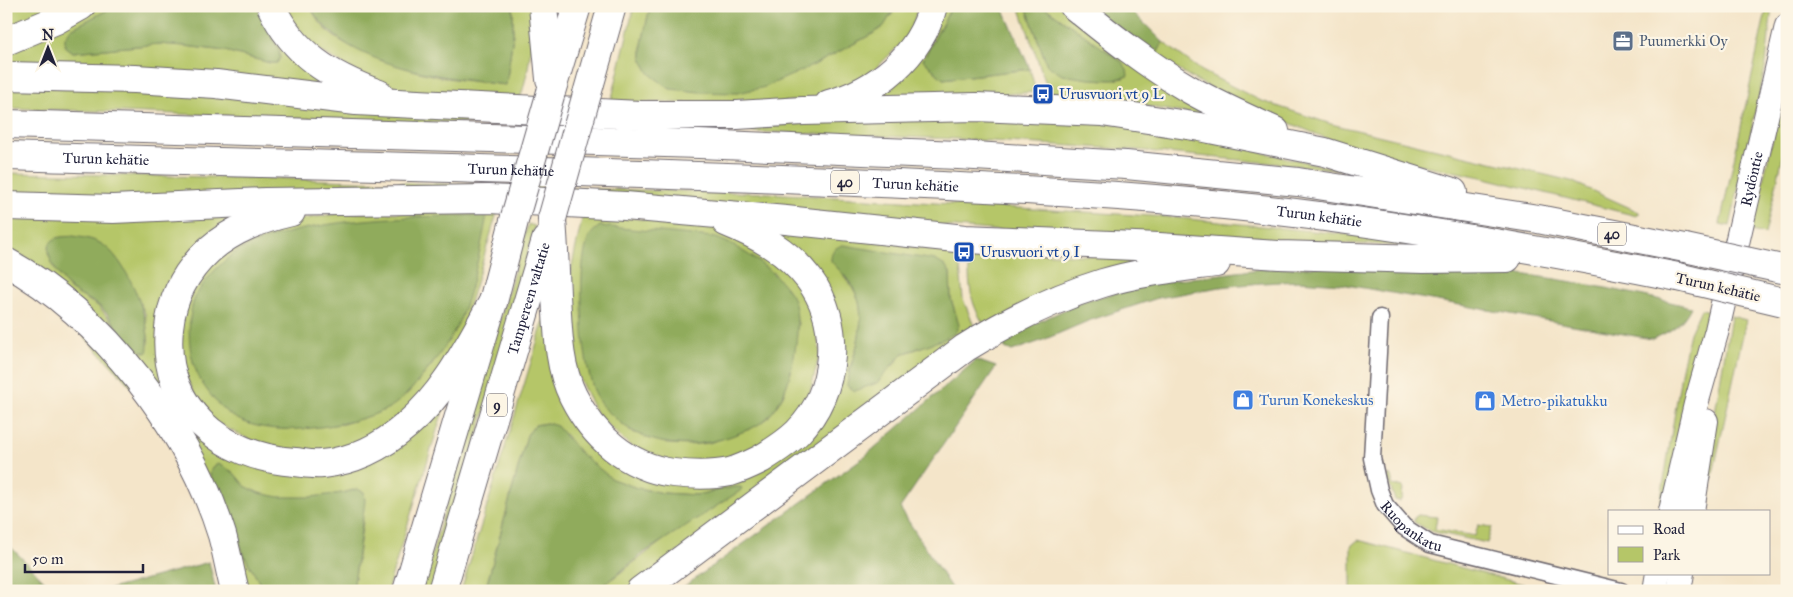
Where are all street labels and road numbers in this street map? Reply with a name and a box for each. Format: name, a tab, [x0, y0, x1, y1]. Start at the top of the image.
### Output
street label: Turun kehätie	[62, 149, 149, 169]
street label: Rydöntie	[1737, 149, 1767, 208]
street label: Turun kehätie	[467, 160, 554, 180]
road number: 40	[831, 170, 859, 193]
street label: Turun kehätie	[872, 174, 959, 196]
street label: Turun kehätie	[1275, 202, 1363, 231]
road number: 40	[1598, 222, 1626, 245]
street label: Tampereen valtatie	[503, 240, 554, 357]
street label: Turun kehätie	[1674, 269, 1762, 305]
road number: 9	[487, 394, 507, 416]
street label: Ruopankatu	[1377, 497, 1444, 556]

